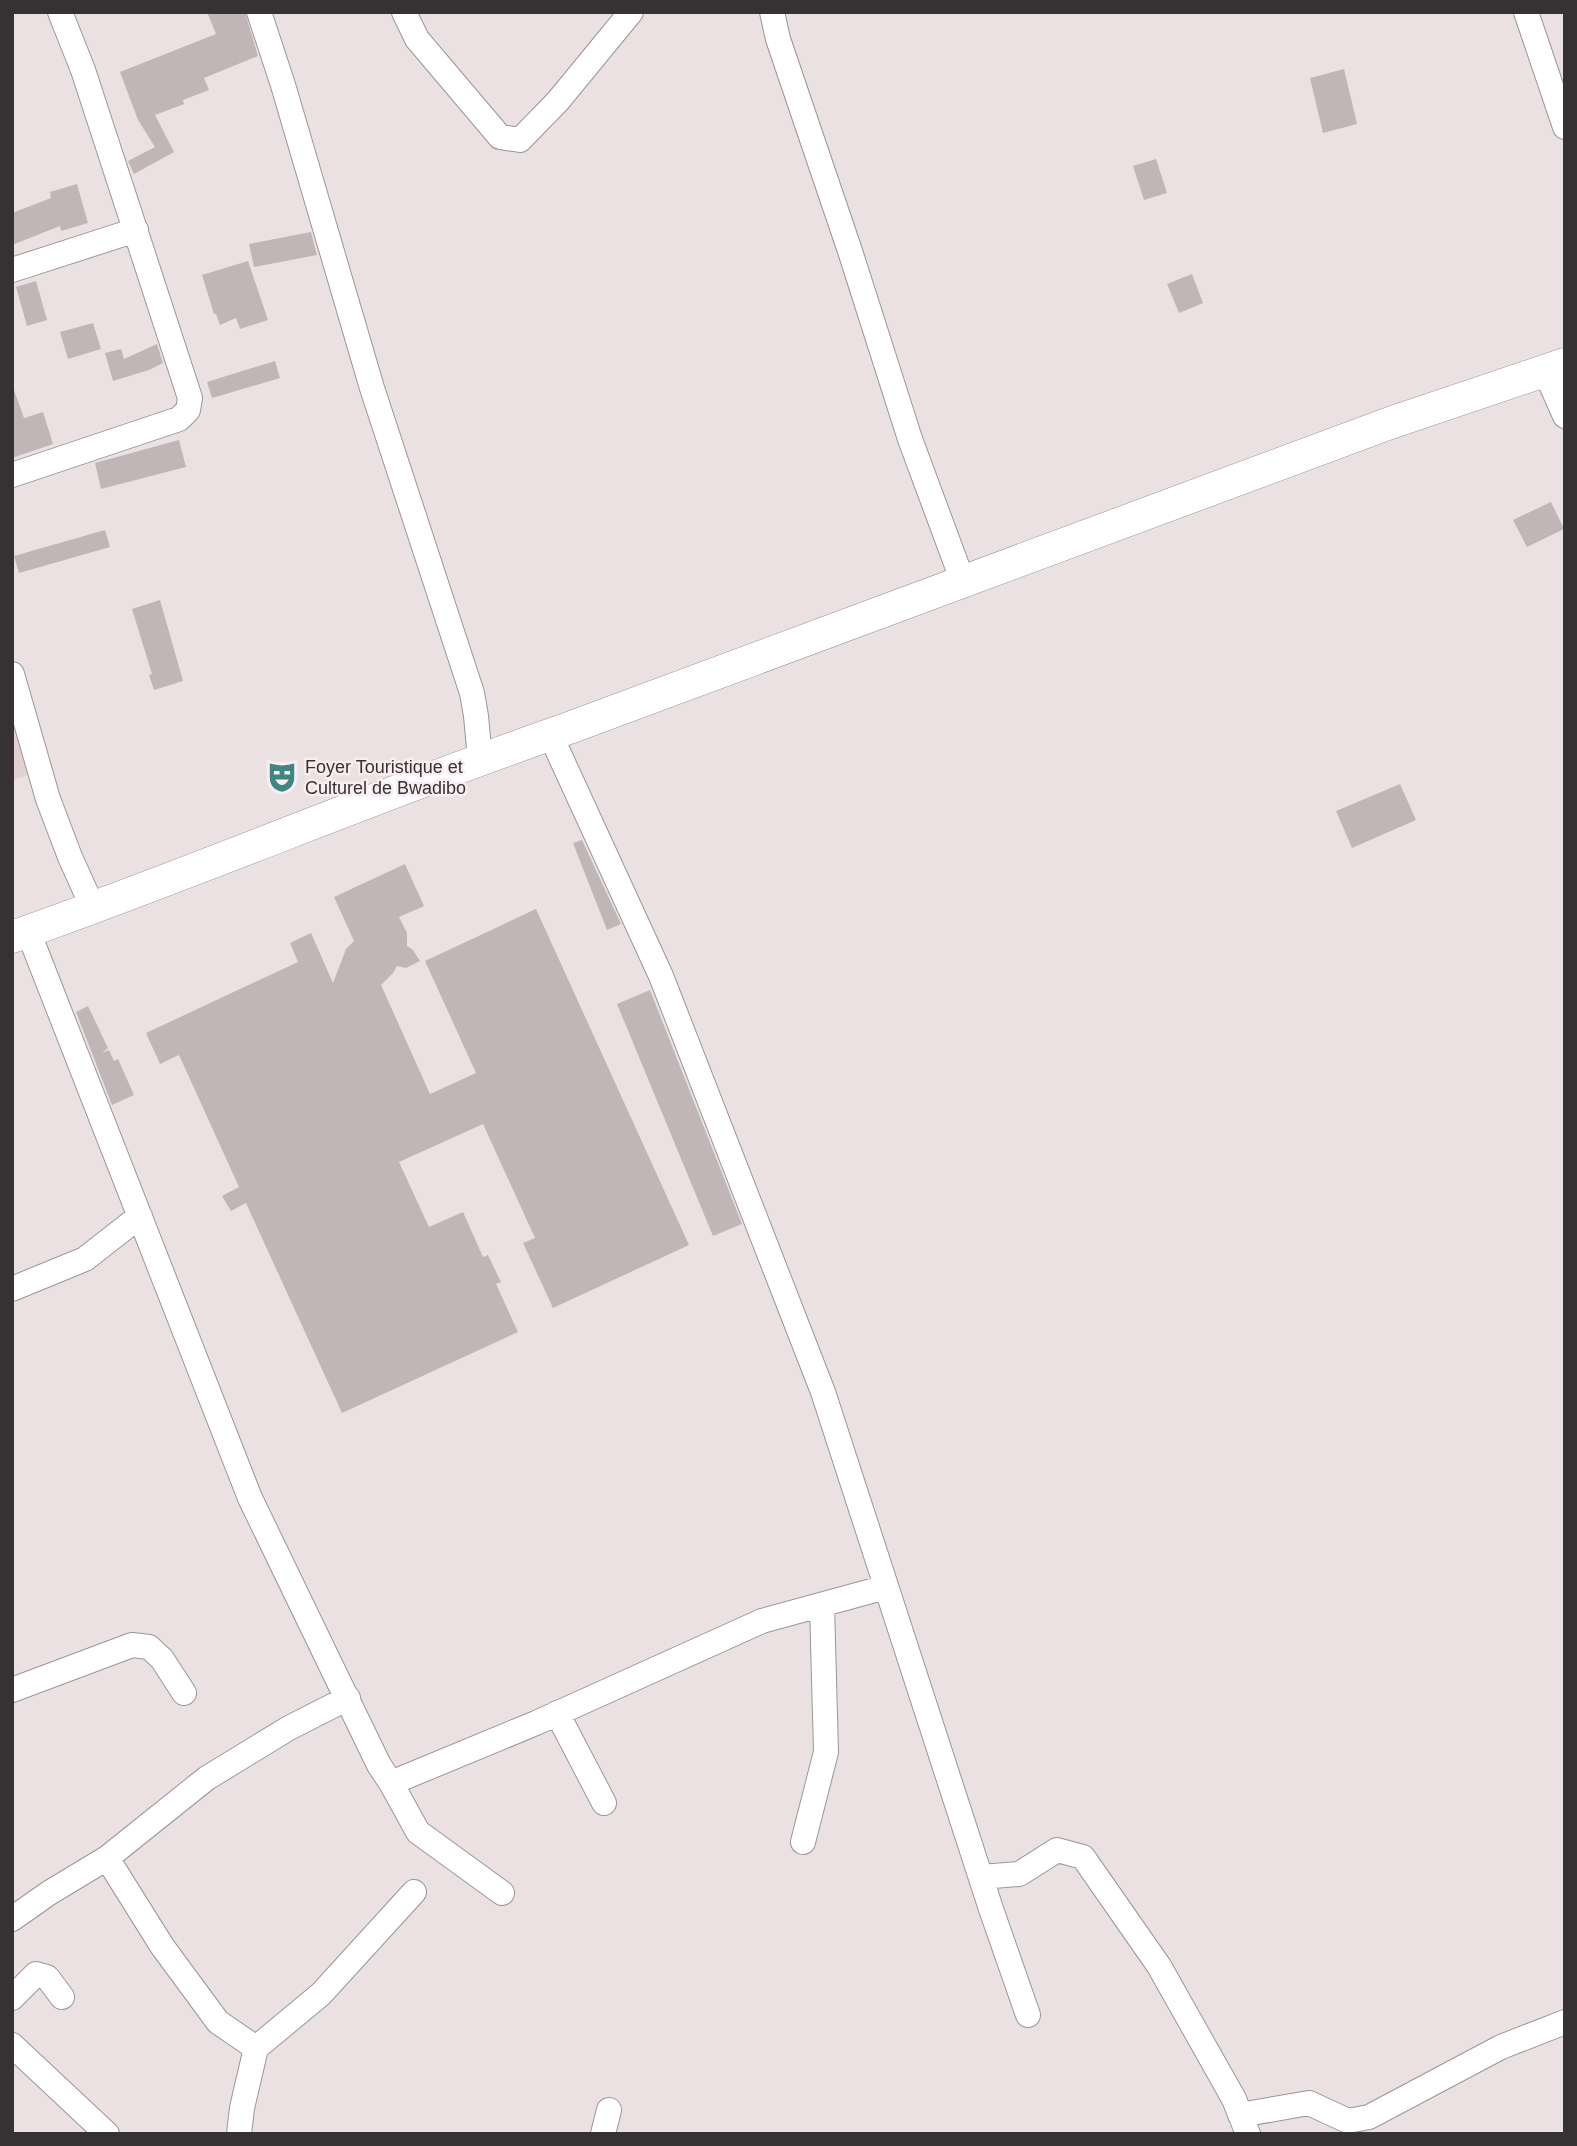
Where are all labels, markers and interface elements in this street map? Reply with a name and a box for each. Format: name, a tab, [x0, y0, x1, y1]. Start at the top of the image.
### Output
place label: Foyer Touristique et Culturel de Bwadibo	[305, 757, 466, 798]
theatre icon: Foyer Touristique et Culturel de Bwadibo	[265, 760, 299, 794]

